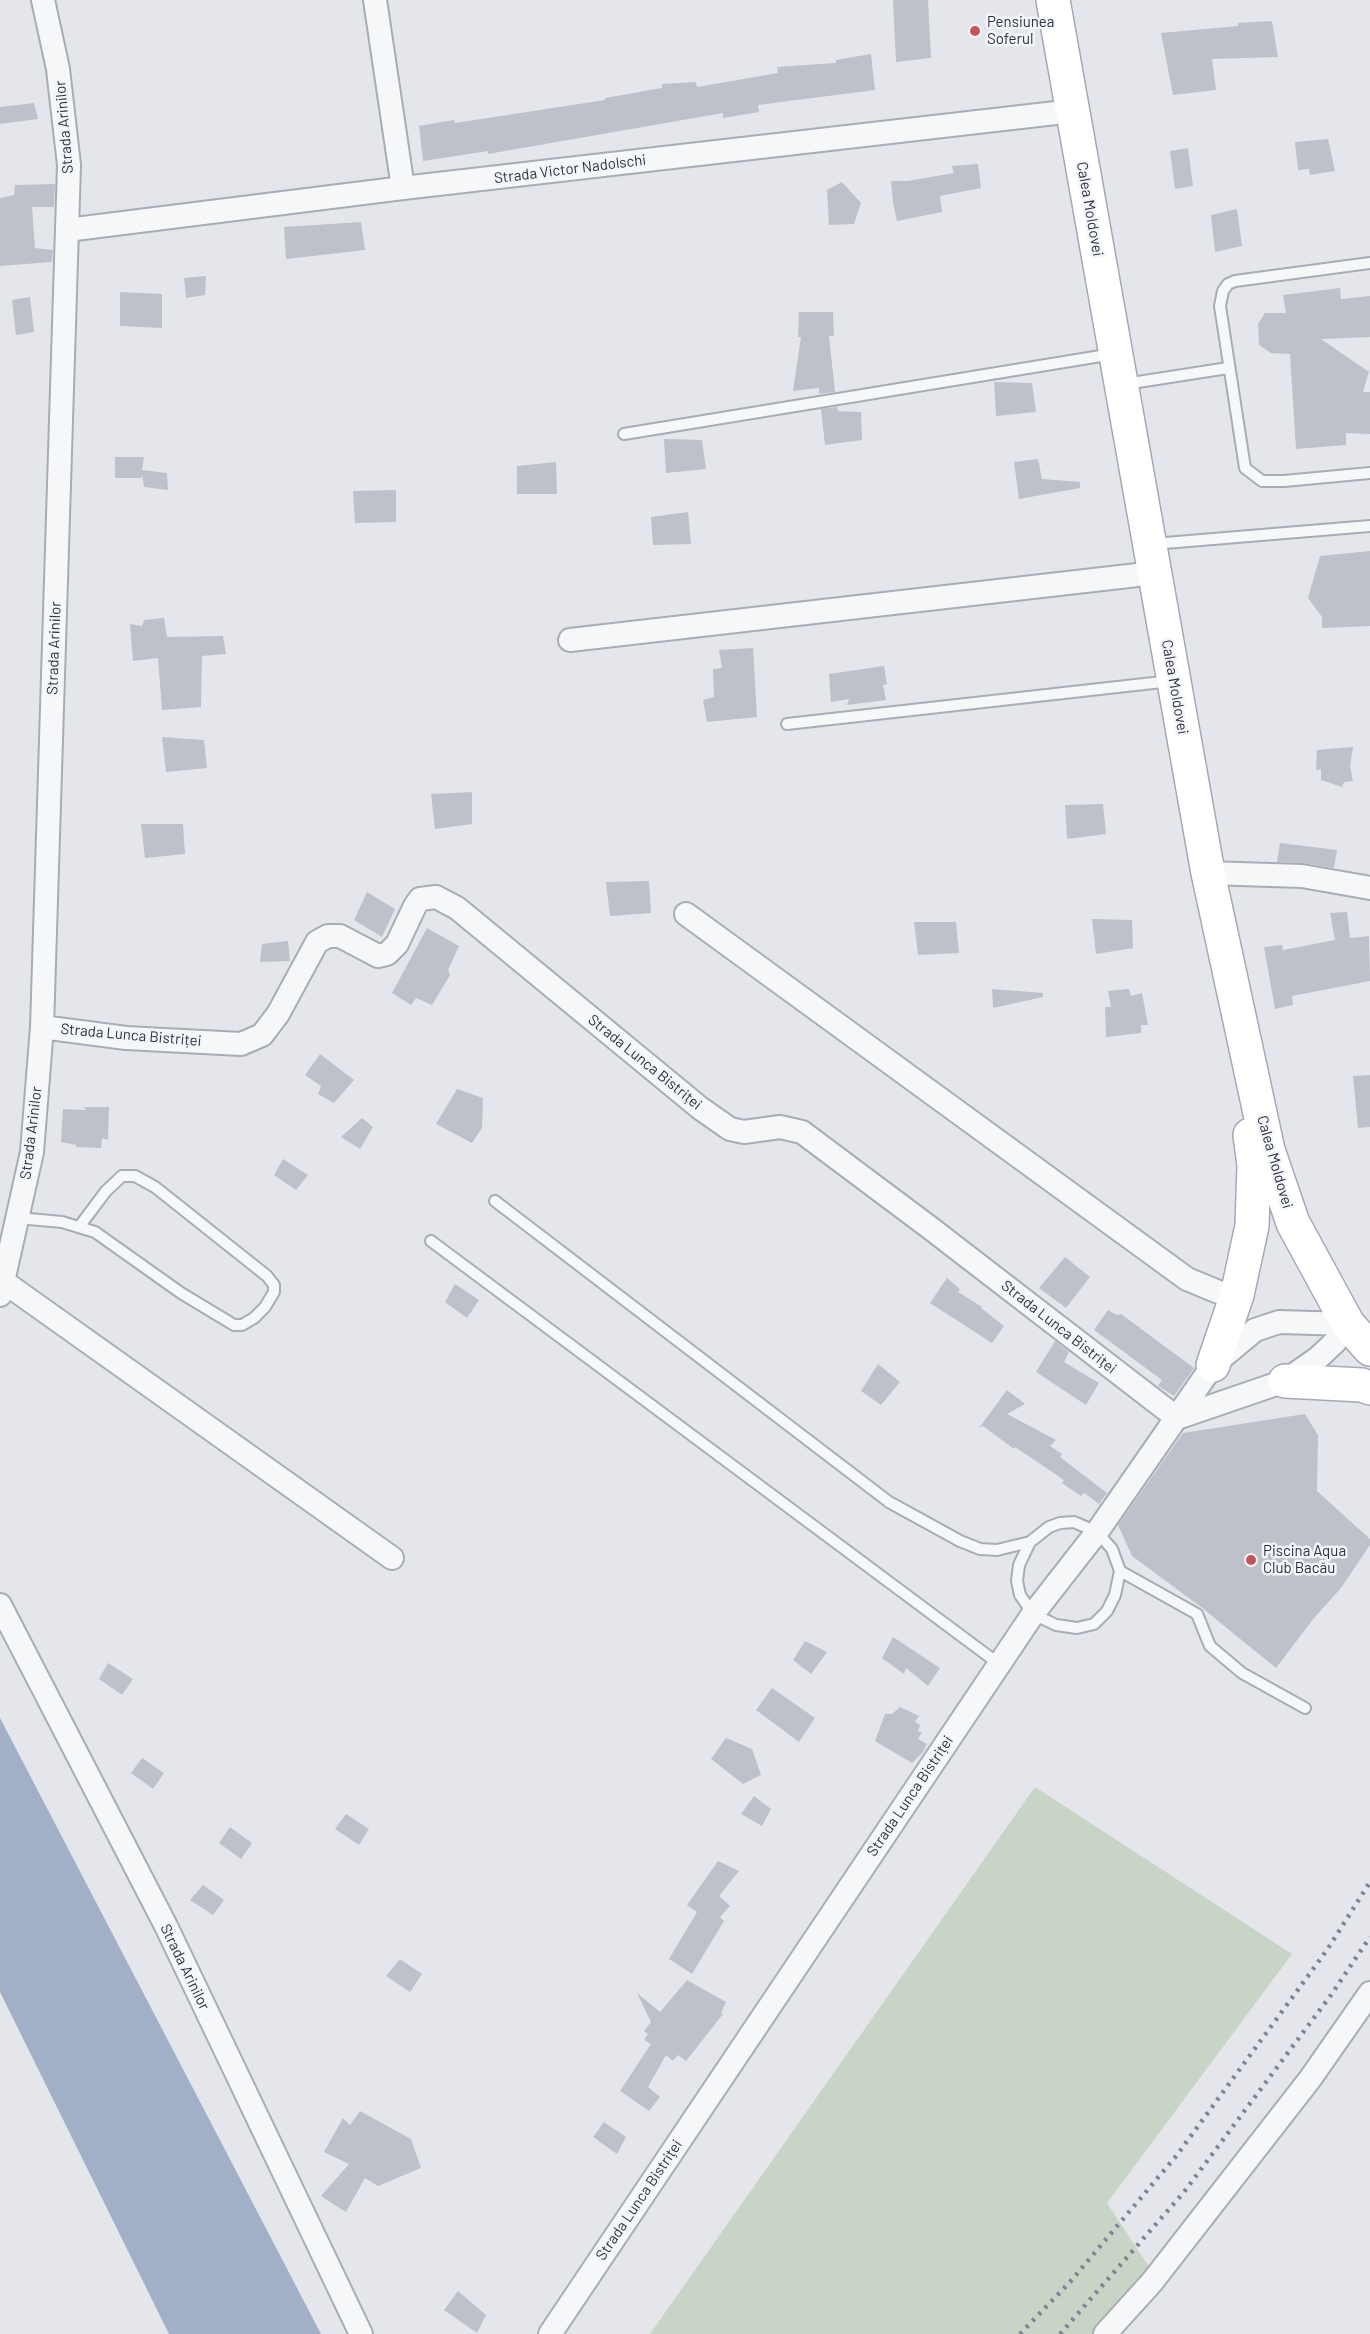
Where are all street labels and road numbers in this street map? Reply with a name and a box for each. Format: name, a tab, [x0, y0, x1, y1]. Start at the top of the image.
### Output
street label: Strada Arinilor	[51, 80, 77, 174]
street label: Strada Victor Nadolschi	[493, 151, 647, 187]
street label: Calea Moldovei	[1073, 160, 1107, 258]
street label: Strada Arinilor	[43, 601, 65, 695]
street label: Calea Moldovei	[1158, 638, 1192, 736]
street label: Strada Lunca Bistriței	[584, 1011, 706, 1113]
street label: Strada Lunca Bistriței	[60, 1020, 202, 1050]
street label: Strada Arinilor	[16, 1085, 46, 1181]
street label: Calea Moldovei	[1253, 1113, 1297, 1211]
street label: Strada Lunca Bistriței	[998, 1276, 1120, 1378]
street label: Strada Lunca Bistriței	[863, 1732, 957, 1860]
street label: Strada Arinilor	[156, 1921, 214, 2013]
street label: Strada Lunca Bistriței	[592, 2136, 686, 2264]

